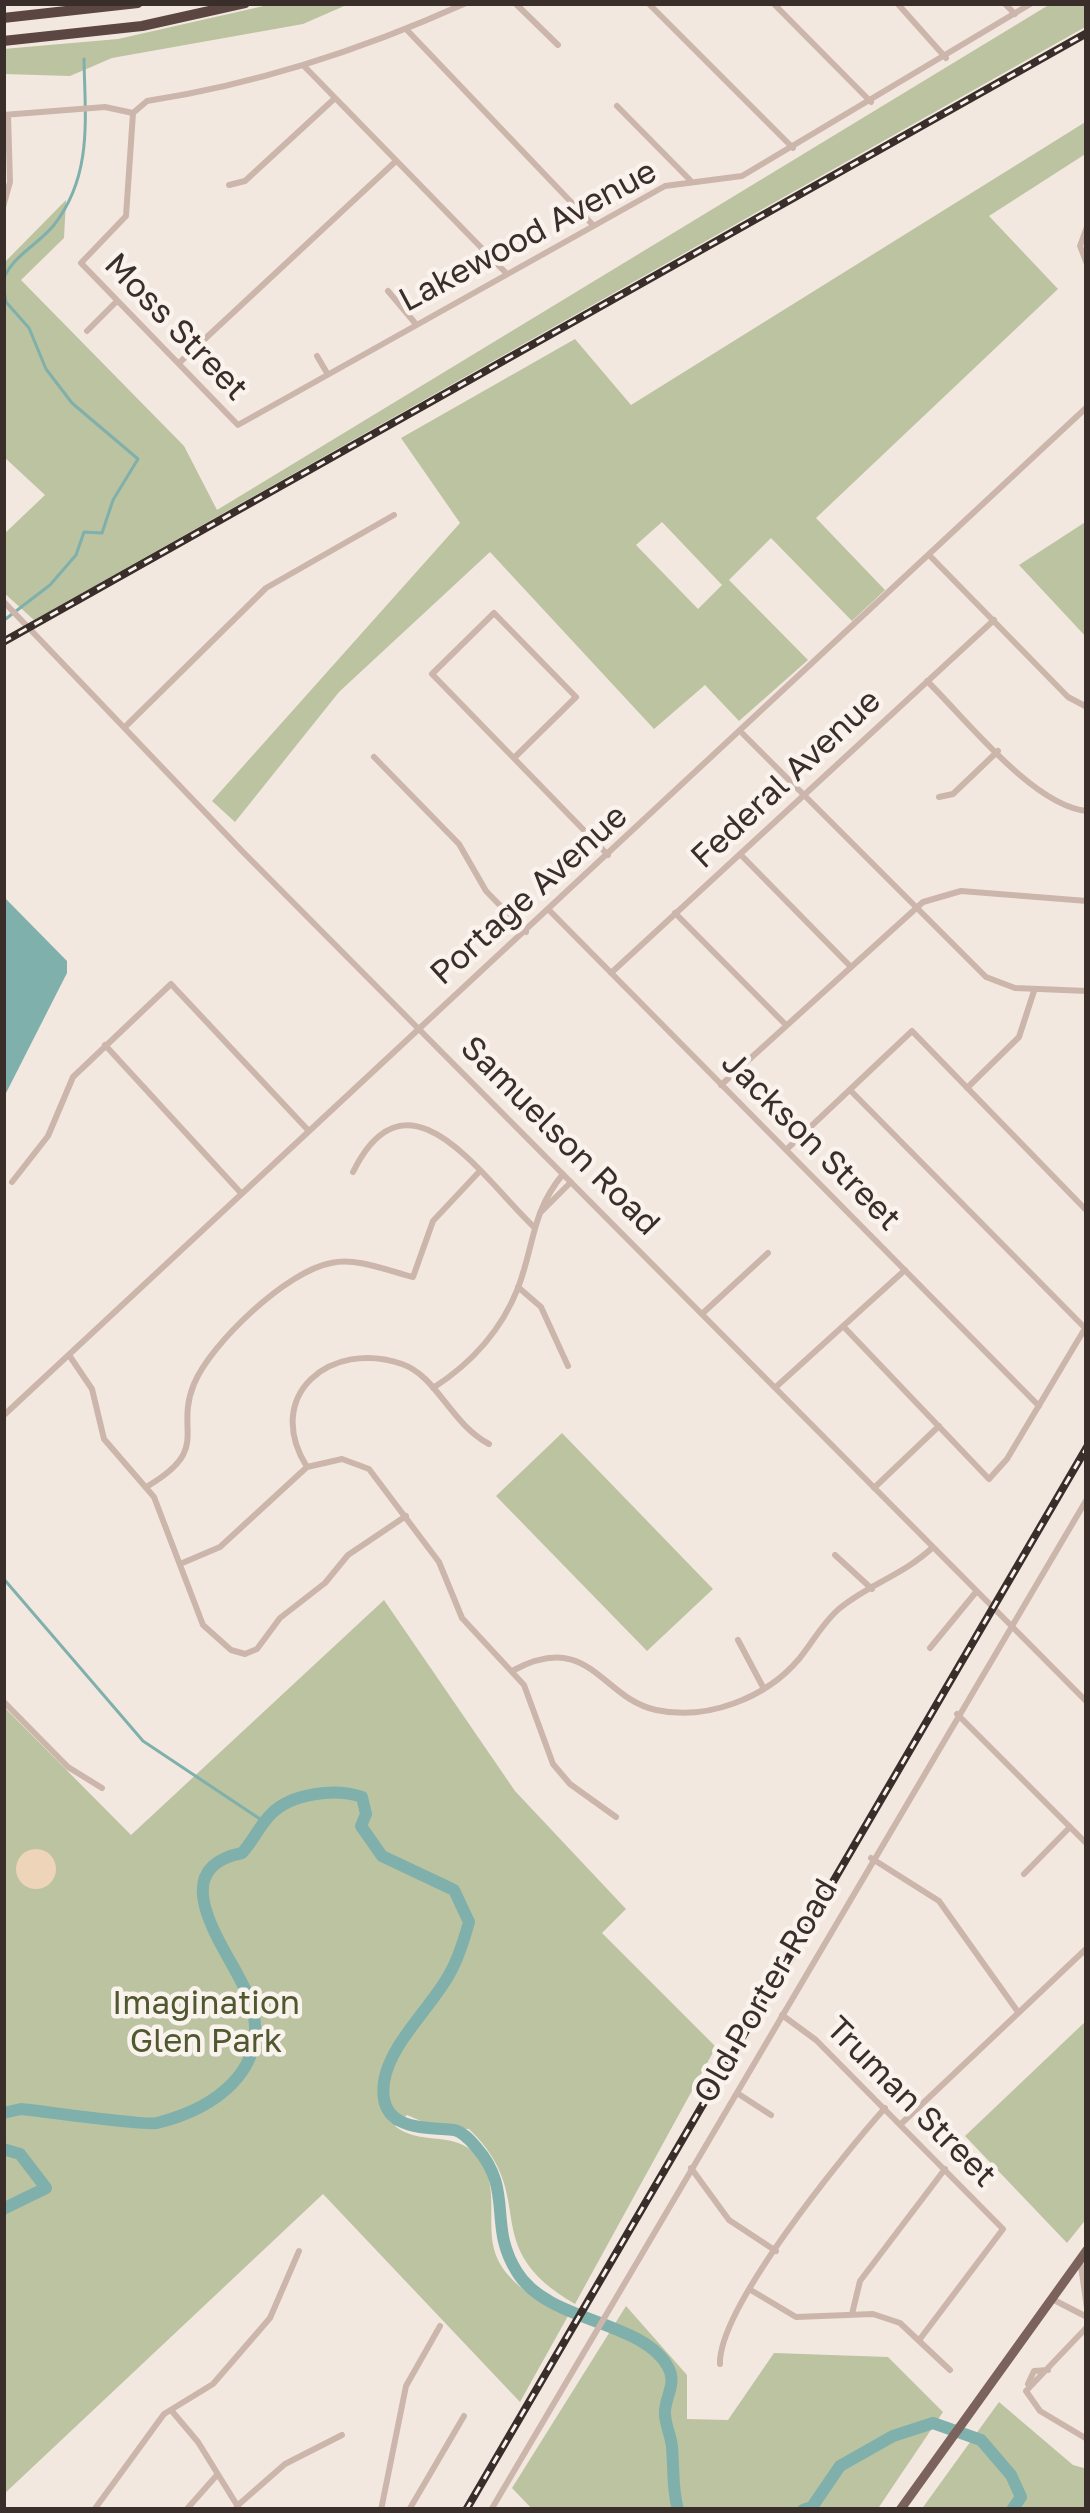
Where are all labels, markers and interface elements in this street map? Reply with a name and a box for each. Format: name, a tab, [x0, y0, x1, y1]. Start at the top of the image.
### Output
street label: Lakewood Avenue	[393, 151, 663, 321]
street label: Moss Street	[96, 245, 256, 409]
street label: Federal Avenue	[683, 681, 889, 877]
street label: Portage Avenue	[423, 796, 635, 994]
street label: Samuelson Road	[452, 1028, 668, 1244]
street label: Jackson Street	[713, 1043, 909, 1239]
street label: Old Porter Road	[686, 1872, 846, 2110]
park label: Imagination Glen Park	[112, 1984, 300, 2062]
street label: Truman Street	[818, 2009, 1004, 2195]

